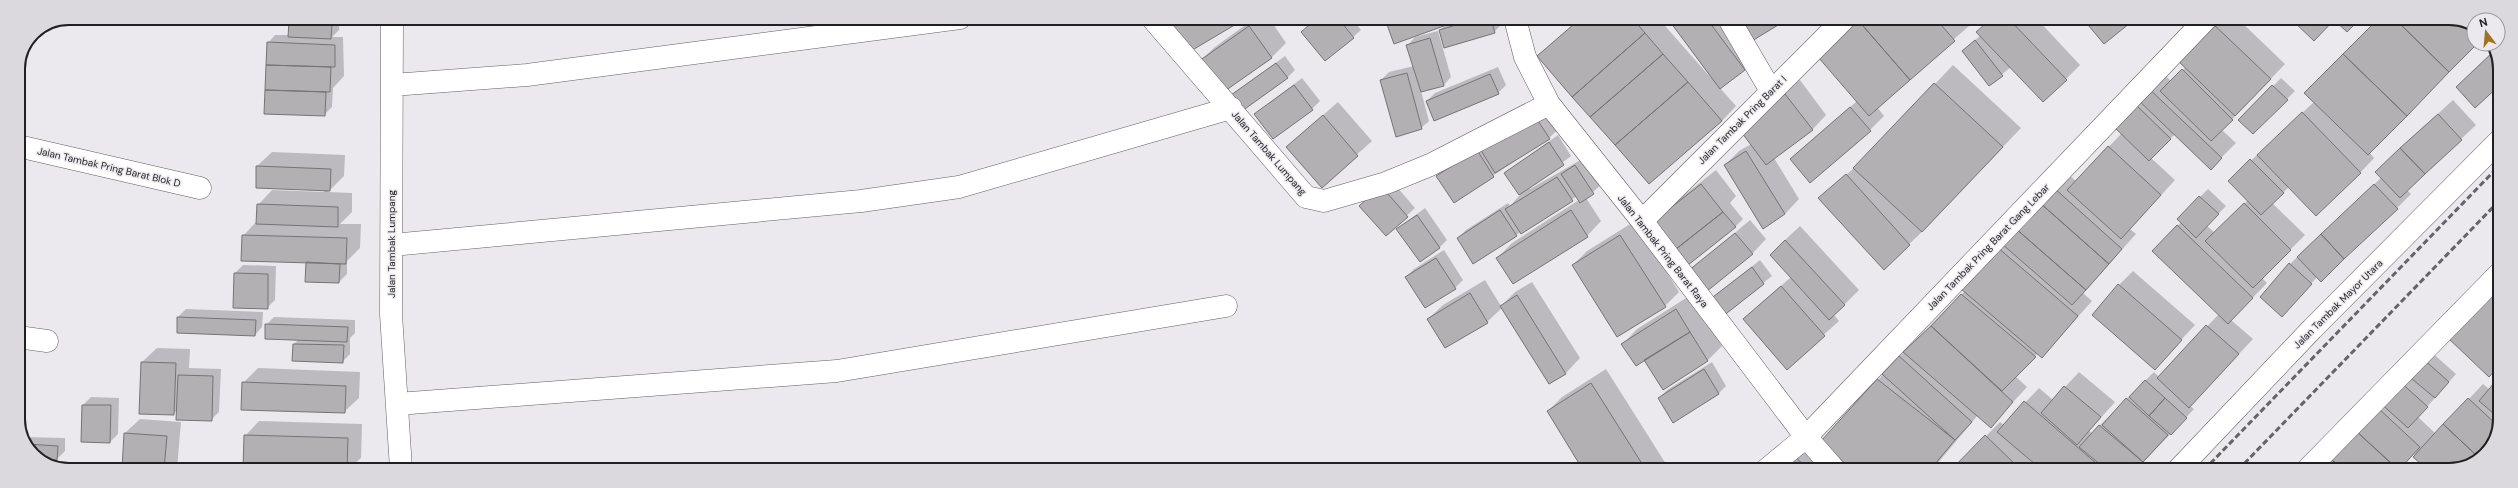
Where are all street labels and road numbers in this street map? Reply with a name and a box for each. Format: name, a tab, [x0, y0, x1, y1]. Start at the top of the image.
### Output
street label: Jalan Tambak Pring Barat I	[1695, 73, 1789, 167]
street label: Jalan Tambak Lumpang	[1229, 108, 1310, 198]
street label: Jalan Tambak Pring Barat Blok D	[36, 144, 182, 190]
street label: Jalan Tambak Pring Barat Gang Lebar	[1924, 181, 2052, 313]
street label: Jalan Tambak Lumpang	[385, 190, 398, 298]
street label: Jalan Tambak Pring Barat Raya	[1615, 192, 1711, 310]
street label: Jalan Tambak Mayor Utara	[2291, 257, 2385, 351]

